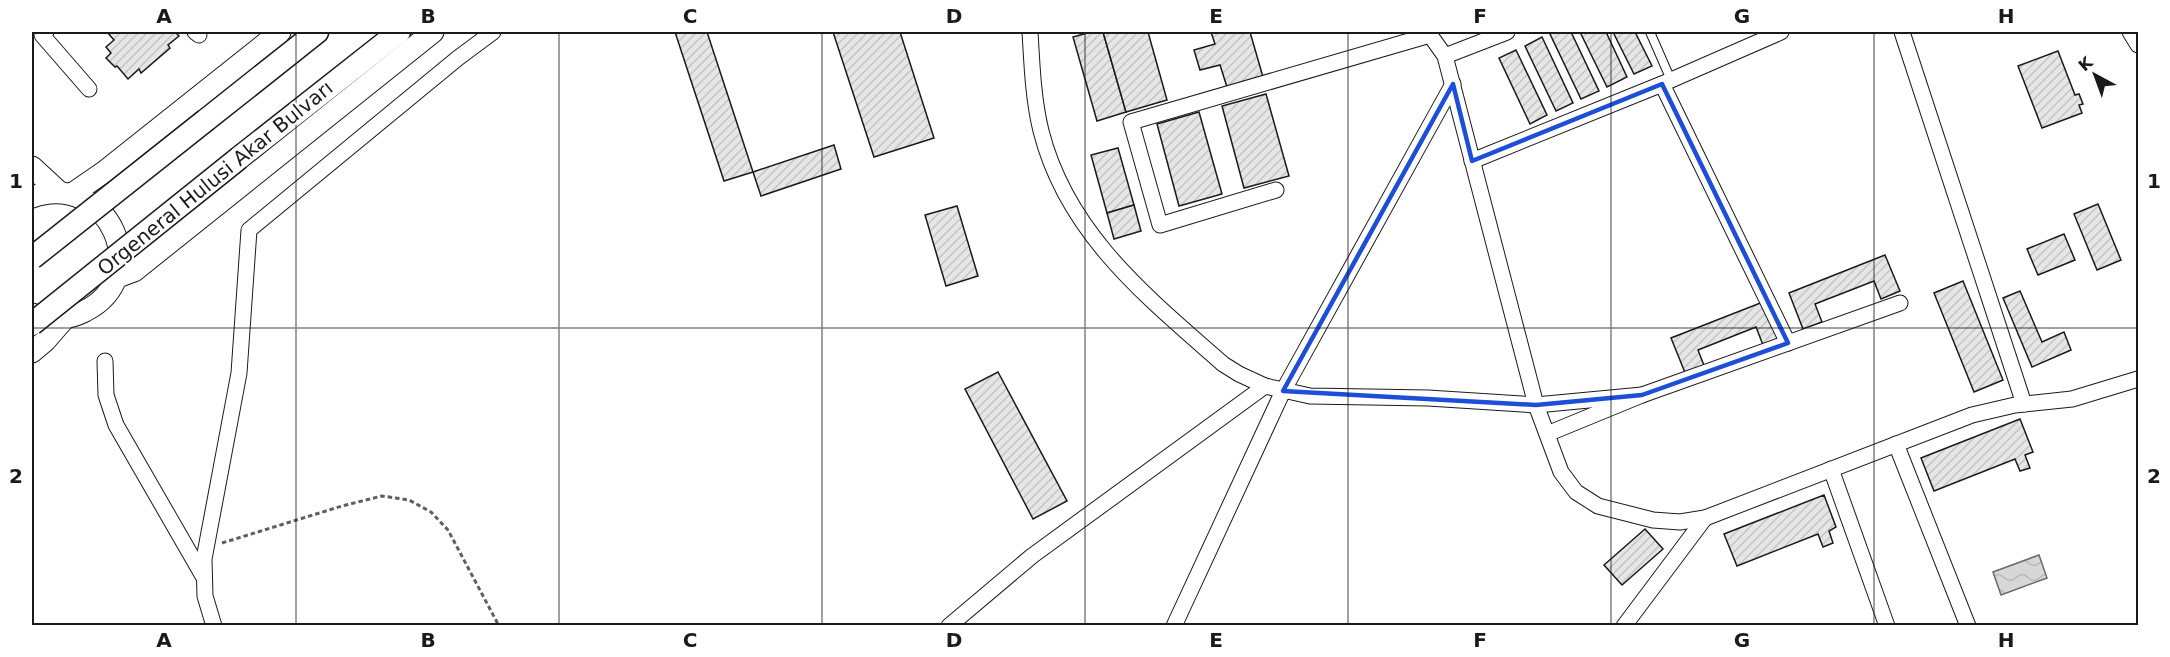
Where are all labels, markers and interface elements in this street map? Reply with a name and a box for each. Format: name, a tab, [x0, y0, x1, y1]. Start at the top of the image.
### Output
text: A	[156, 4, 172, 28]
text: B	[420, 4, 436, 28]
text: C	[683, 4, 697, 28]
text: D	[946, 4, 962, 28]
text: E	[1209, 4, 1223, 28]
text: F	[1473, 4, 1487, 28]
text: G	[1734, 4, 1750, 28]
text: H	[1998, 4, 2014, 28]
north arrow	[2065, 45, 2125, 105]
text: K	[2075, 52, 2097, 75]
street label: Orgeneral Hulusi Akar Bulvarı	[92, 76, 338, 280]
text: 1	[9, 169, 23, 193]
text: 1	[2147, 169, 2161, 193]
text: 2	[9, 464, 23, 488]
text: 2	[2147, 464, 2161, 488]
text: A	[156, 628, 172, 652]
text: B	[420, 628, 436, 652]
text: C	[683, 628, 697, 652]
text: D	[946, 628, 962, 652]
text: E	[1209, 628, 1223, 652]
text: F	[1473, 628, 1487, 652]
text: G	[1734, 628, 1750, 652]
text: H	[1998, 628, 2014, 652]

